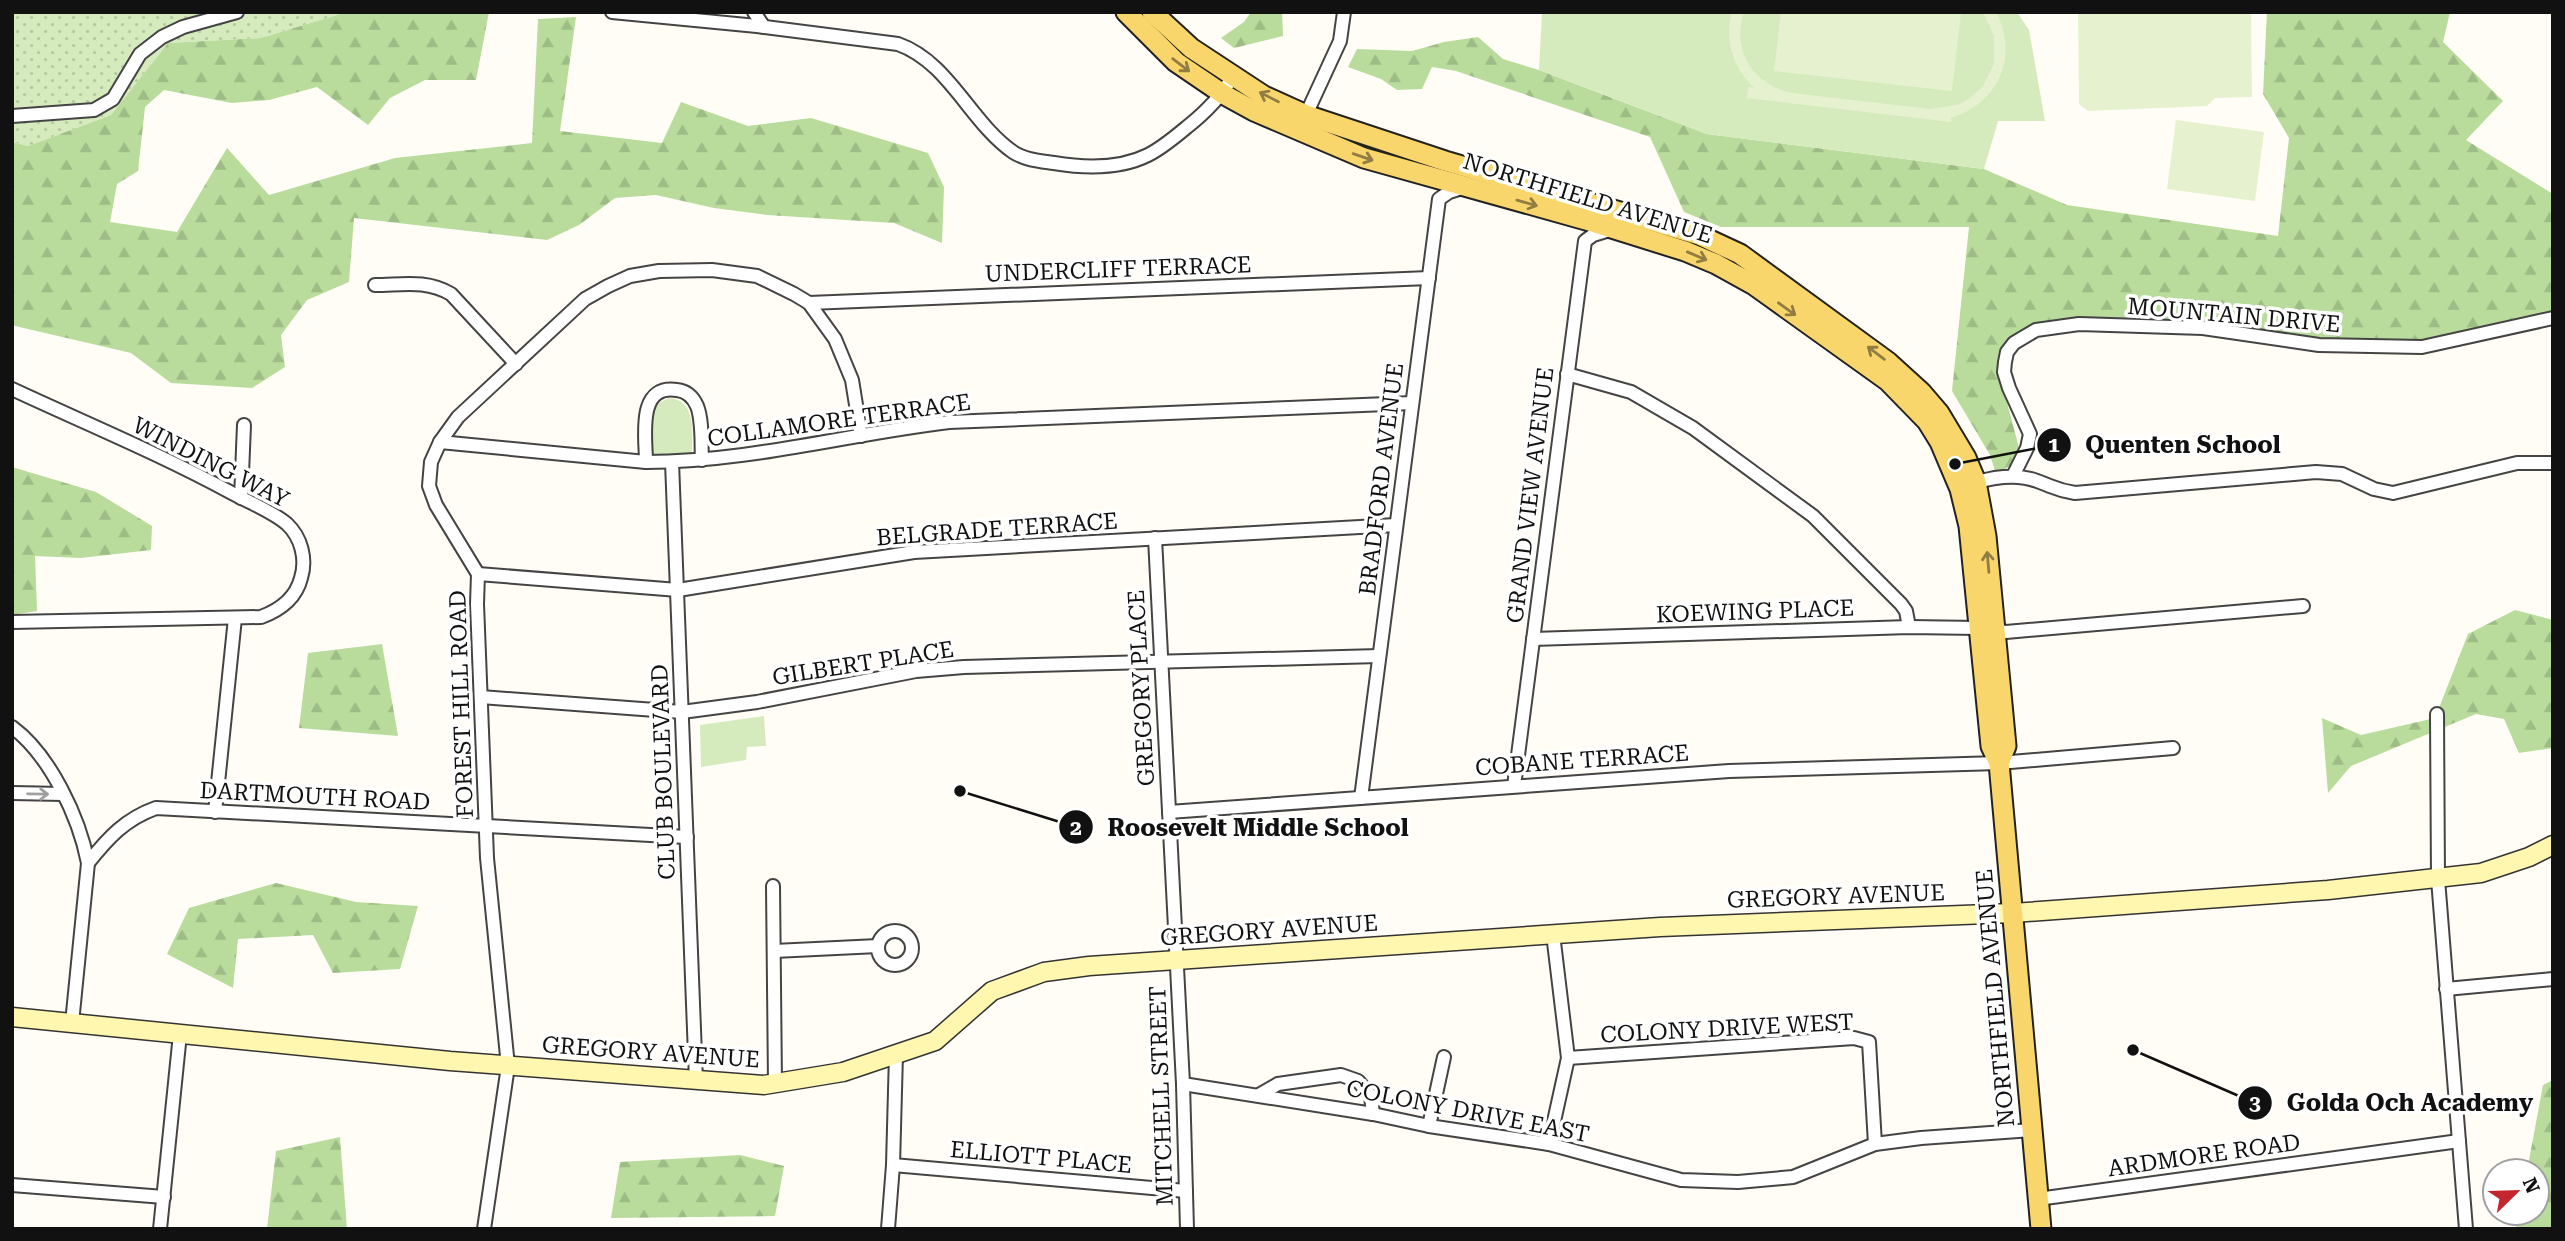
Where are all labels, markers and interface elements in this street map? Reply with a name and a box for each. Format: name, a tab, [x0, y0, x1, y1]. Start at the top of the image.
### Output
one-way arrow	[1171, 58, 1190, 73]
one-way arrow	[1259, 90, 1280, 104]
street label: NORTHFIELD AVENUE	[1460, 148, 1716, 249]
one-way arrow	[1351, 152, 1373, 164]
one-way arrow	[1516, 197, 1538, 210]
one-way arrow	[1686, 250, 1707, 263]
street label: UNDERCLIFF TERRACE	[984, 251, 1252, 288]
street label: MOUNTAIN DRIVE	[2126, 293, 2342, 338]
one-way arrow	[1777, 301, 1796, 316]
one-way arrow	[1867, 345, 1886, 360]
street label: BRADFORD AVENUE	[1354, 361, 1409, 597]
street label: GRAND VIEW AVENUE	[1501, 366, 1560, 625]
street label: COLLAMORE TERRACE	[706, 389, 972, 452]
street label: WINDING WAY	[128, 411, 294, 514]
callout: Quenten School	[2037, 423, 2295, 468]
text: Quenten School	[2085, 431, 2281, 459]
text: 1	[2048, 433, 2060, 457]
street label: BELGRADE TERRACE	[875, 508, 1119, 551]
one-way arrow	[1981, 552, 1994, 574]
street label: GREGORY PLACE	[1123, 589, 1160, 787]
street label: FOREST HILL ROAD	[444, 590, 479, 818]
street label: KOEWING PLACE	[1655, 595, 1855, 628]
street label: GILBERT PLACE	[770, 636, 956, 691]
street label: CLUB BOULEVARD	[646, 664, 681, 880]
street label: COBANE TERRACE	[1474, 740, 1690, 781]
street label: DARTMOUTH ROAD	[199, 777, 431, 816]
one-way arrow	[26, 787, 49, 801]
callout: Roosevelt Middle School	[1059, 805, 1423, 850]
text: Roosevelt Middle School	[1107, 814, 1409, 842]
text: 2	[1070, 816, 1082, 840]
street label: NORTHFIELD AVENUE	[1971, 868, 2020, 1128]
street label: GREGORY AVENUE	[1726, 879, 1946, 914]
street label: GREGORY AVENUE	[1159, 909, 1379, 952]
street label: MITCHELL STREET	[1144, 986, 1179, 1206]
street label: COLONY DRIVE WEST	[1600, 1008, 1854, 1049]
street label: GREGORY AVENUE	[541, 1031, 761, 1074]
street label: COLONY DRIVE EAST	[1344, 1075, 1592, 1148]
callout: Golda Och Academy	[2238, 1080, 2547, 1125]
text: Golda Och Academy	[2287, 1089, 2534, 1117]
text: 3	[2249, 1091, 2261, 1115]
street label: ARDMORE ROAD	[2106, 1129, 2302, 1182]
street label: ELLIOTT PLACE	[949, 1136, 1133, 1179]
north arrow	[2481, 1157, 2551, 1227]
text: N	[2518, 1174, 2545, 1197]

